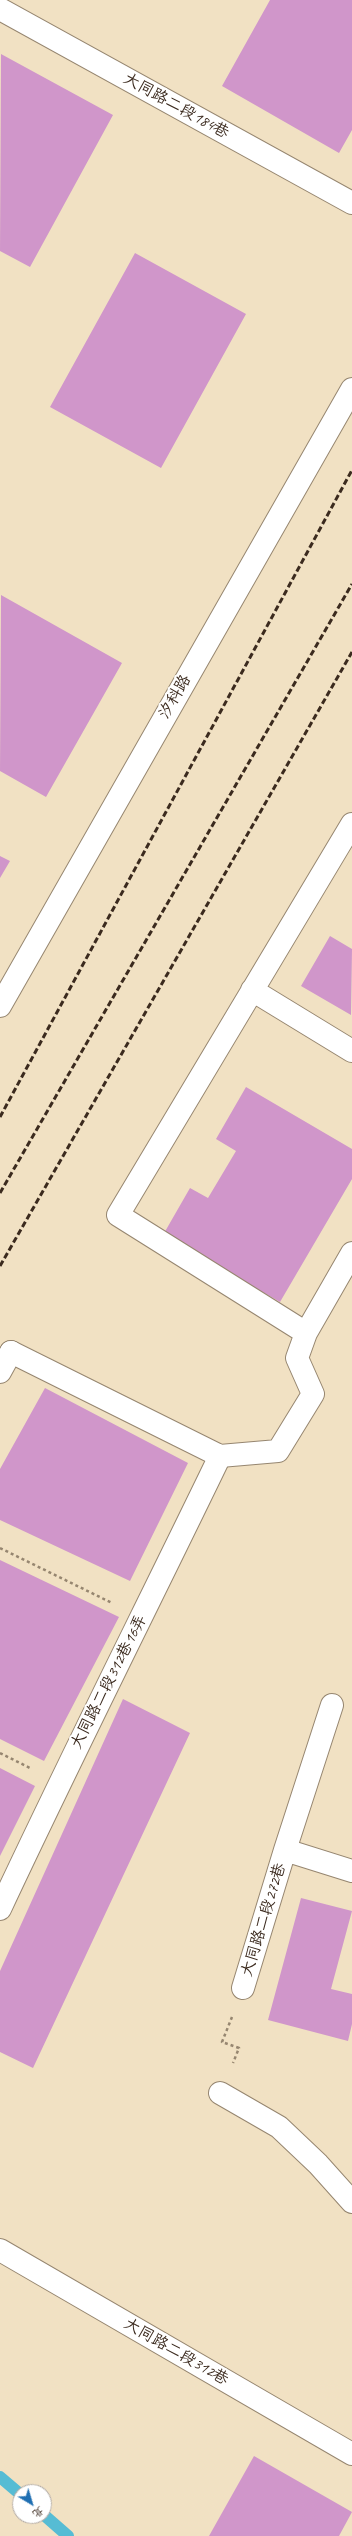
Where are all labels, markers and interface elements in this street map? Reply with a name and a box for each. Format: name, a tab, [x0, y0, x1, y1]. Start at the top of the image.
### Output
street label: 大同路二段184巷	[120, 69, 232, 143]
street label: 汐科路	[155, 671, 195, 723]
street label: 大同路二段312巷16弄	[67, 1612, 151, 1752]
street label: 大同路二段272巷	[238, 1861, 290, 1979]
street label: 大同路二段312巷	[120, 2314, 232, 2390]
north arrow	[12, 2484, 52, 2524]
text: 北	[30, 2504, 47, 2522]

